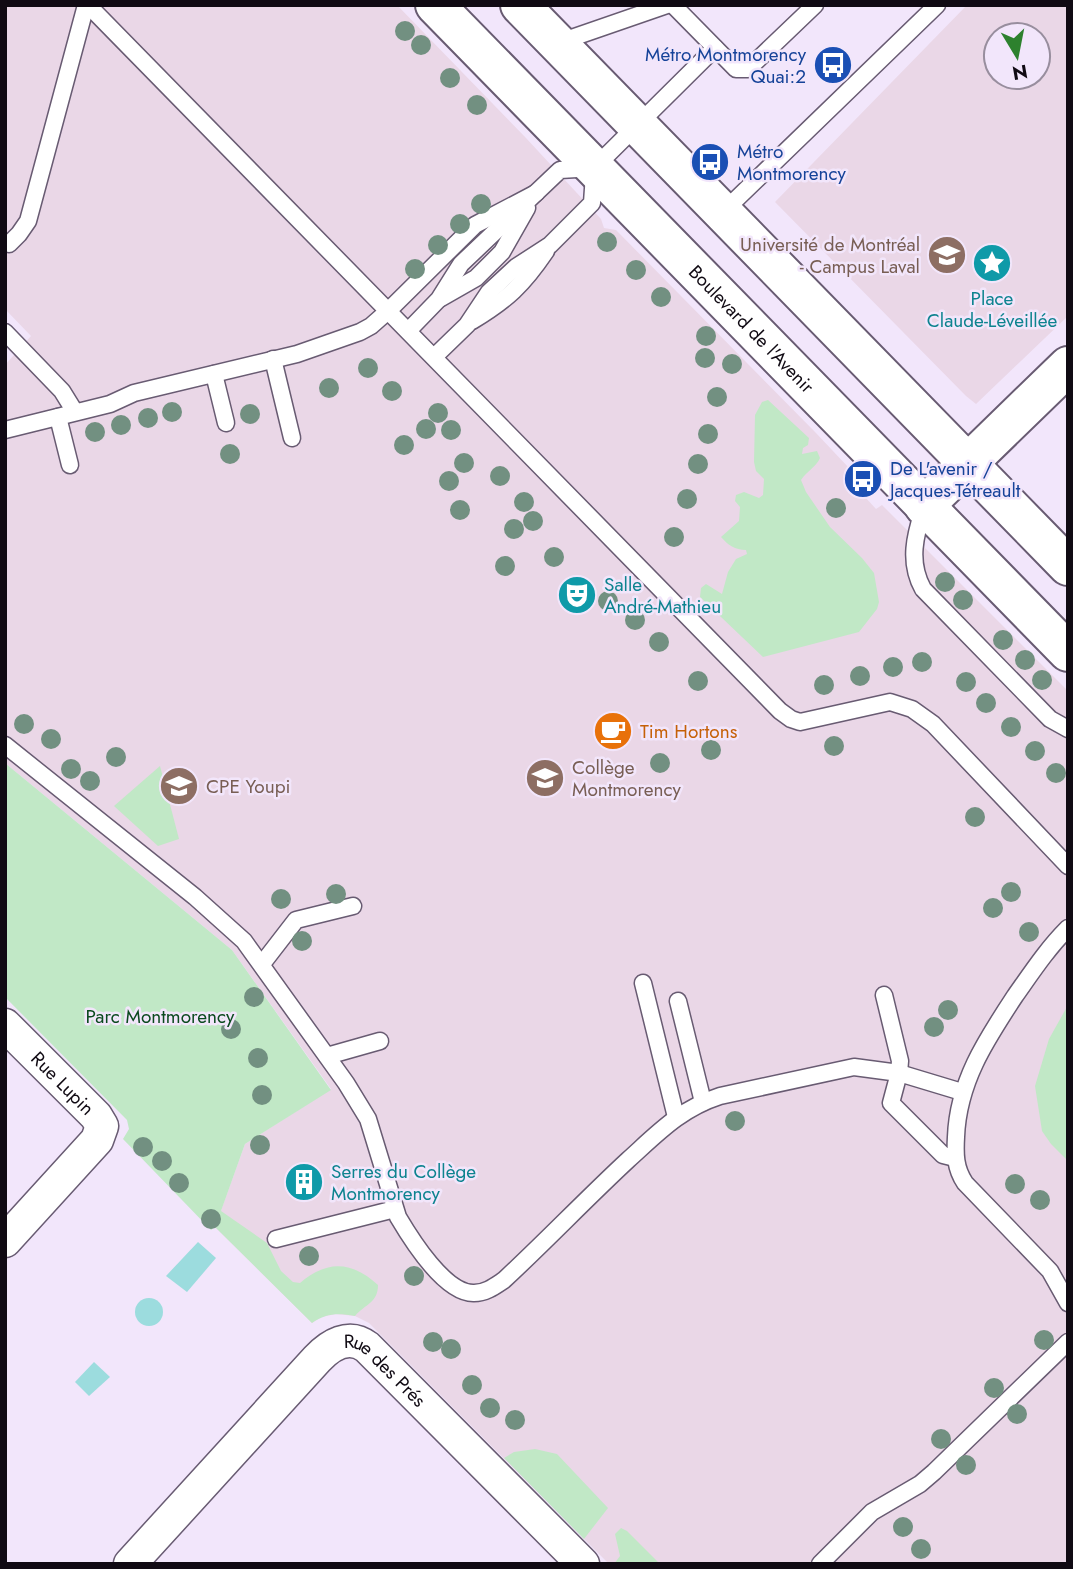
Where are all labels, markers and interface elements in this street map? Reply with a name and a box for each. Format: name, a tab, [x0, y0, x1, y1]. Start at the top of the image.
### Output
north arrow	[982, 21, 1052, 91]
place label: Métro Montmorency Quai:2	[645, 41, 807, 90]
bus stop icon: Métro Montmorency Quai:2	[812, 44, 854, 86]
text: N	[1010, 58, 1030, 87]
place label: Métro Montmorency	[737, 138, 847, 187]
bus stop icon: Métro Montmorency	[689, 141, 731, 183]
place label: Université de Montréal - Campus Laval	[740, 231, 920, 280]
school or university icon: Université de Montréal - Campus Laval	[926, 234, 968, 276]
place icon: Place Claude-Léveillée	[971, 242, 1013, 284]
street label: Boulevard de l'Avenir	[683, 259, 821, 399]
place label: Place Claude-Léveillée	[927, 285, 1057, 334]
place label: De L'avenir / Jacques-Tétreault	[887, 455, 1021, 504]
bus stop icon: De L'avenir / Jacques-Tétreault	[842, 458, 884, 500]
place label: Salle André-Mathieu	[604, 571, 721, 620]
theatre icon: Salle André-Mathieu	[556, 574, 598, 616]
cafe icon: Tim Hortons	[592, 710, 634, 752]
place label: Tim Hortons	[640, 718, 738, 745]
place label: Collège Montmorency	[572, 754, 682, 803]
school or university icon: Collège Montmorency	[524, 757, 566, 799]
school or university icon: CPE Youpi	[158, 765, 200, 807]
place label: CPE Youpi	[206, 773, 290, 800]
park label: Parc Montmorency	[86, 1003, 235, 1030]
street label: Rue Lupin	[25, 1045, 101, 1121]
place label: Serres du Collège Montmorency	[331, 1158, 476, 1207]
building icon: Serres du Collège Montmorency	[283, 1161, 325, 1203]
street label: Rue des Prés	[343, 1327, 433, 1413]

